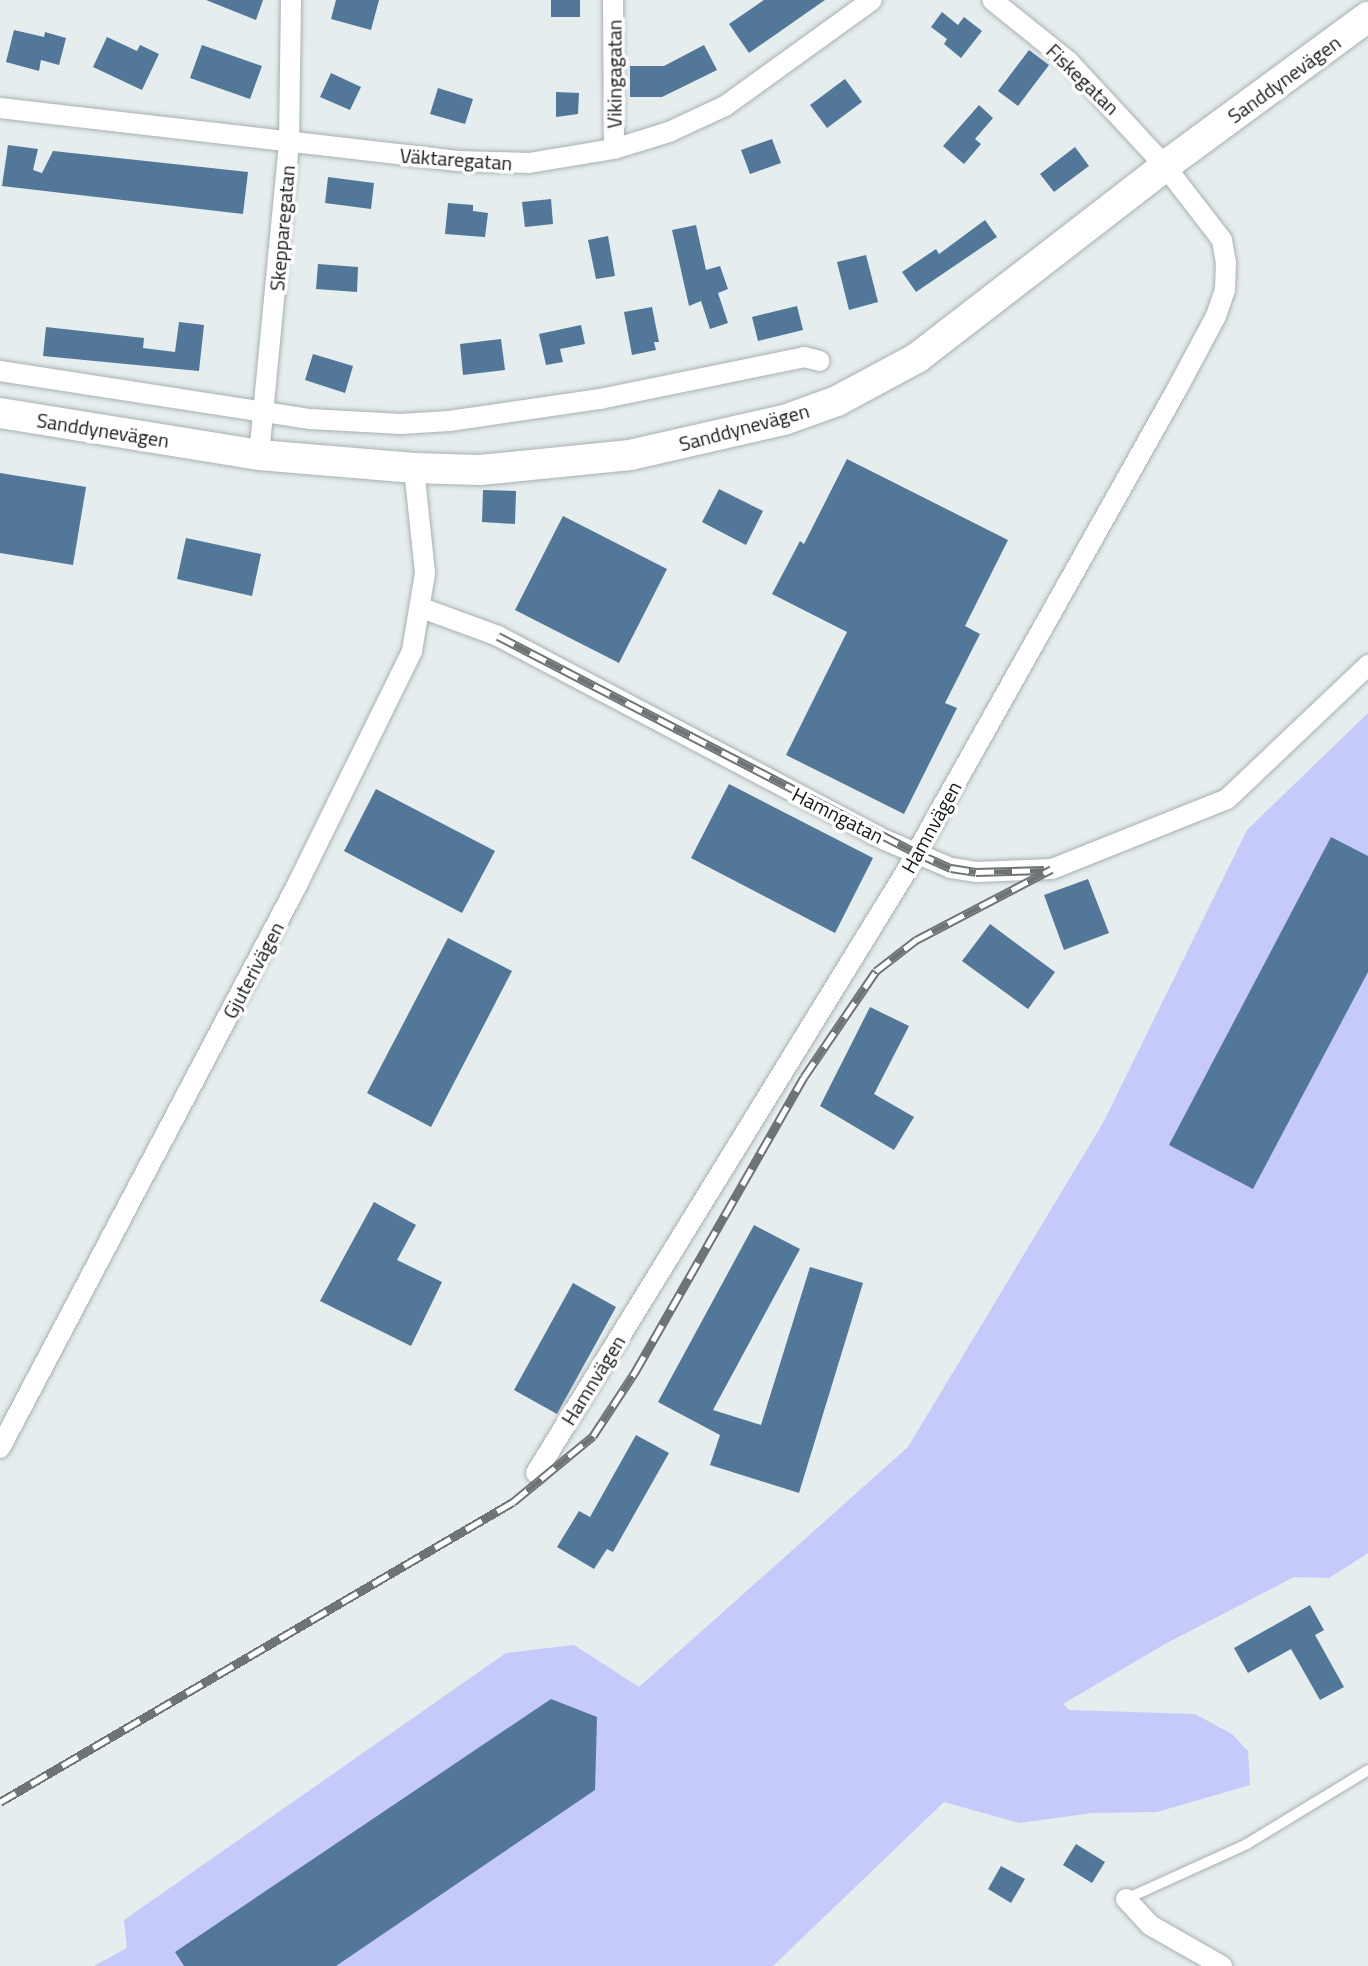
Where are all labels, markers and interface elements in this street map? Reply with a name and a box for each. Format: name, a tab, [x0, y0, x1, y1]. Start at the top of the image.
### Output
street label: Vikingagatan	[602, 19, 626, 129]
street label: Sanddynevägen	[1223, 30, 1345, 128]
street label: Fiskegatan	[1042, 39, 1124, 119]
street label: Väktaregatan	[399, 143, 513, 175]
street label: Skepparegatan	[265, 164, 299, 292]
street label: Sanddynevägen	[676, 398, 812, 456]
street label: Sanddynevägen	[35, 408, 171, 452]
street label: Hamnvägen	[896, 777, 966, 877]
street label: Hamngatan	[788, 782, 888, 848]
street label: Gjuterivägen	[217, 917, 289, 1023]
street label: Hamnvägen	[556, 1331, 630, 1429]

